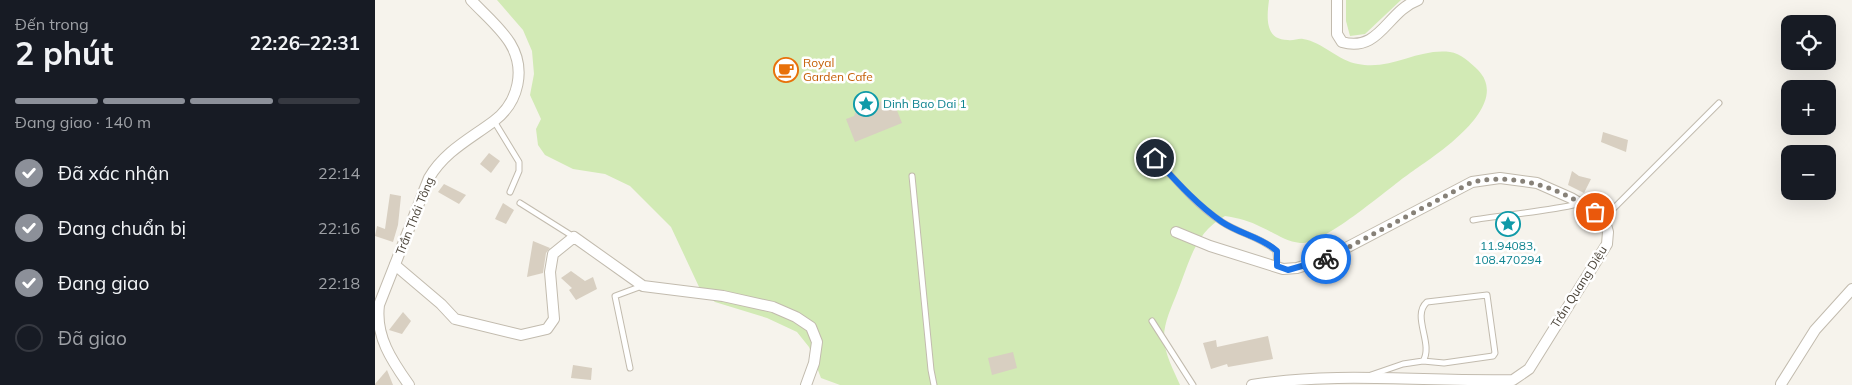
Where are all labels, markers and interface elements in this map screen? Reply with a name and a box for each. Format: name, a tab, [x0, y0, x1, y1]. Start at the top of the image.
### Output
text: Đến trong	[15, 14, 89, 34]
map controls	[1781, 15, 1836, 200]
button: locate	[1781, 15, 1836, 70]
text: 22:26–22:31	[250, 31, 360, 55]
text: 2 phút	[15, 33, 113, 73]
place label: Royal Garden Cafe	[803, 55, 873, 84]
cafe icon: Royal Garden Cafe	[773, 57, 799, 83]
button: +	[1781, 80, 1836, 135]
place icon: Dinh Bao Dai 1	[853, 91, 879, 117]
place label: Dinh Bao Dai 1	[883, 96, 967, 111]
text: Đang giao · 140 m	[15, 112, 151, 132]
pin	[1134, 137, 1176, 179]
icon: home	[1141, 144, 1169, 172]
button: −	[1781, 145, 1836, 200]
icon: check	[15, 159, 43, 187]
text: Đã xác nhận	[58, 161, 169, 185]
text: 22:14	[318, 163, 360, 183]
street label: Trần Thái Tông	[392, 175, 437, 257]
pin	[1574, 191, 1616, 233]
icon: bag	[1581, 198, 1609, 226]
place icon: 11.94083, 108.470294	[1495, 211, 1521, 237]
icon: check	[15, 214, 43, 242]
text: Đang chuẩn bị	[58, 216, 186, 240]
text: 22:16	[318, 218, 360, 238]
courier	[1301, 234, 1351, 284]
place label: 11.94083, 108.470294	[1474, 238, 1542, 267]
street label: Trần Quang Diệu	[1547, 243, 1610, 331]
icon: bike	[1312, 245, 1340, 273]
icon: check	[15, 269, 43, 297]
text: Đang giao	[58, 271, 149, 295]
text: 22:18	[318, 273, 360, 293]
text: Đã giao	[58, 326, 127, 350]

